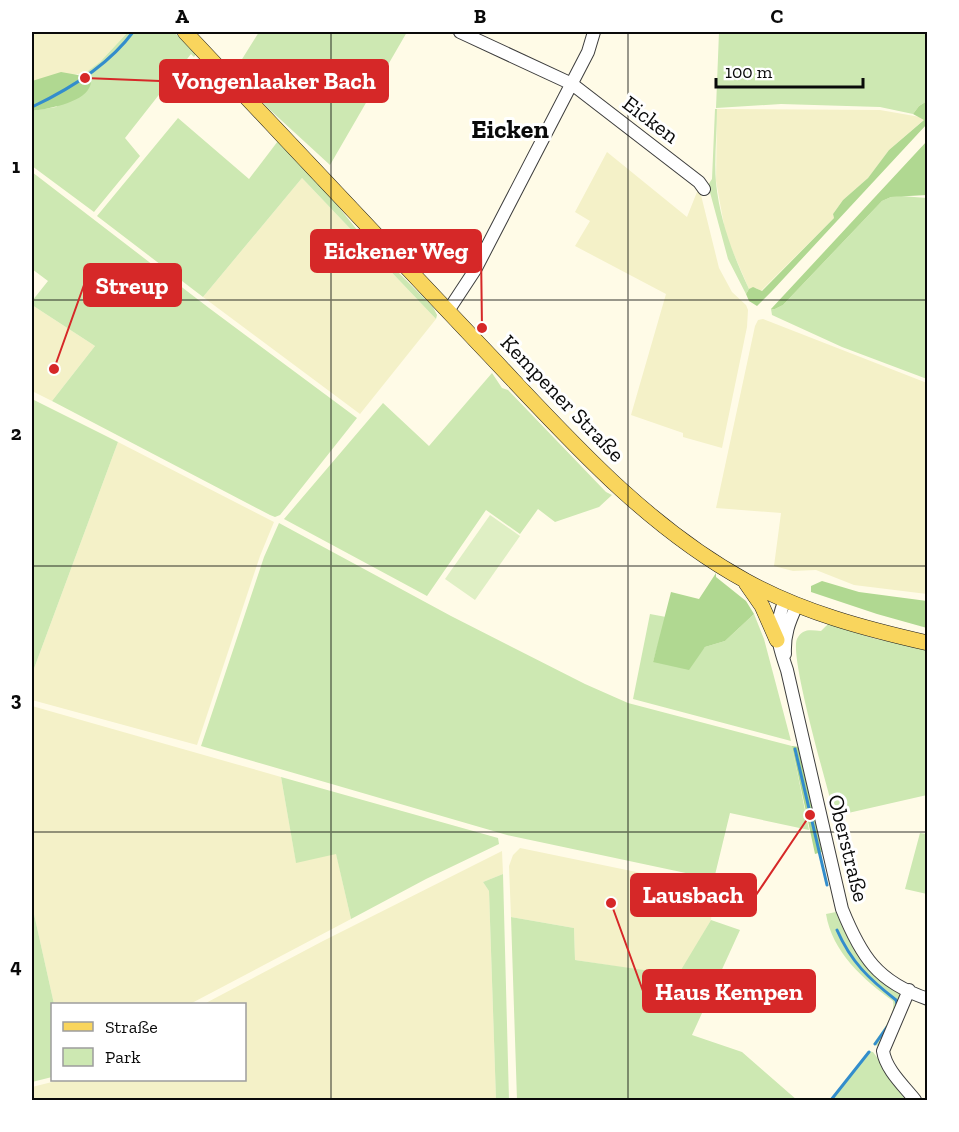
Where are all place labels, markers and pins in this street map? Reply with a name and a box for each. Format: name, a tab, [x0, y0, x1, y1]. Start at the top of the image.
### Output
callout: Vongenlaaker Bach	[160, 60, 388, 102]
callout: Eickener Weg	[311, 230, 481, 272]
callout: Streup	[84, 264, 181, 306]
callout: Lausbach	[631, 874, 756, 916]
callout: Haus Kempen	[643, 970, 815, 1012]

